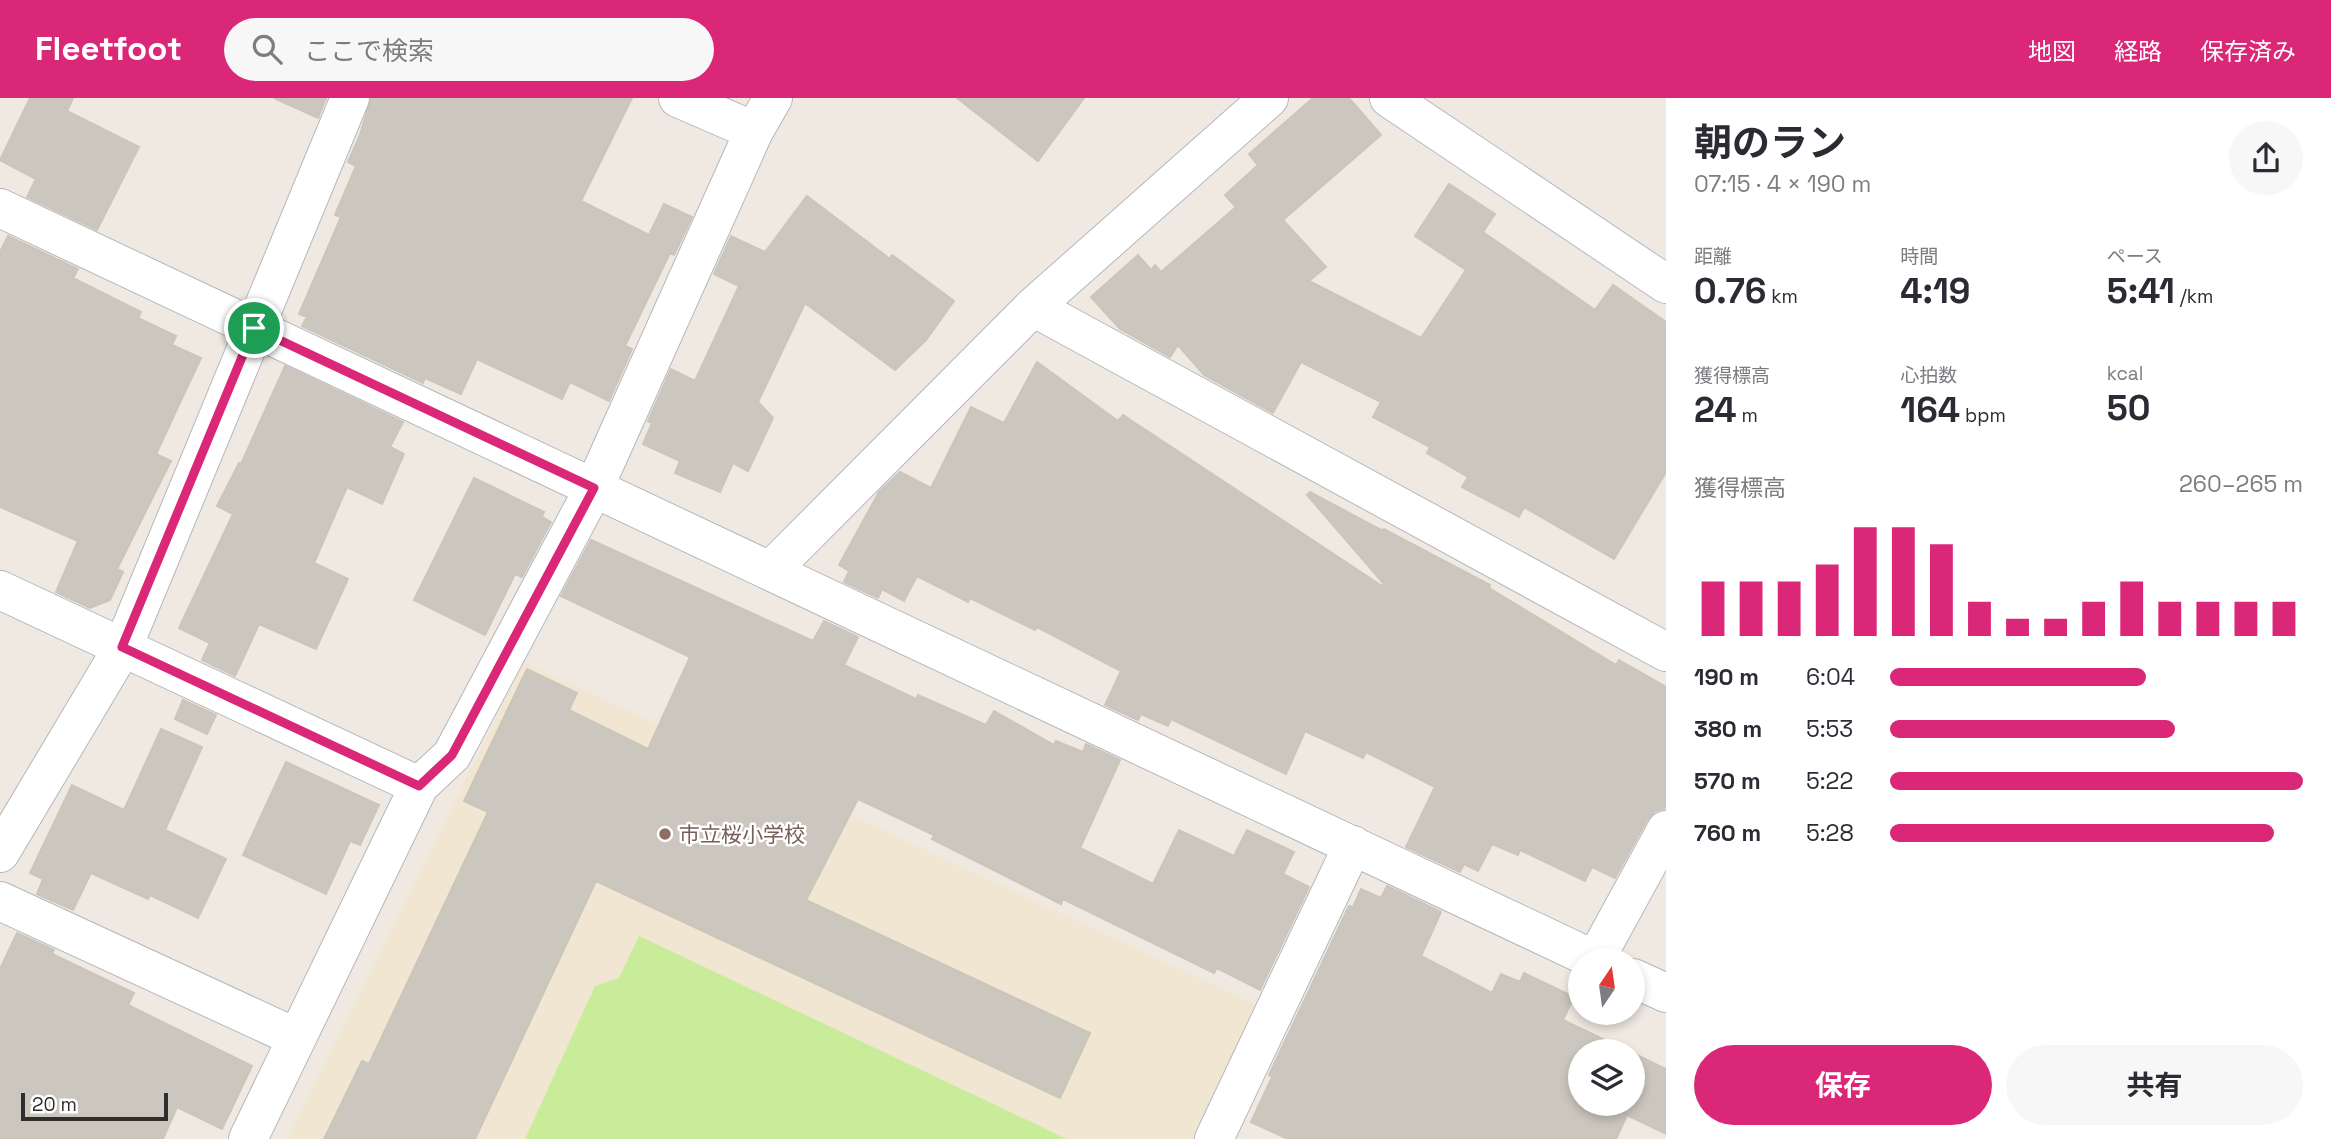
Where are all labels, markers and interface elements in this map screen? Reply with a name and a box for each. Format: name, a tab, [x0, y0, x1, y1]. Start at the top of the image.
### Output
search box	[224, 18, 714, 81]
text: Fleetfoot	[35, 28, 182, 70]
icon: search	[248, 30, 286, 68]
text: ここで検索	[304, 34, 434, 68]
text: 地図	[2028, 36, 2076, 67]
text: 経路	[2114, 36, 2162, 67]
text: 保存済み	[2200, 36, 2296, 67]
text: 朝のラン	[1694, 119, 1846, 167]
button: share	[2229, 121, 2303, 195]
text: 07:15 · 4 × 190 m	[1694, 169, 1871, 199]
text: 距離	[1694, 244, 1732, 269]
text: 時間	[1900, 244, 1938, 269]
text: ペース	[2107, 244, 2163, 269]
text: 0.76	[1694, 269, 1766, 313]
text: 4:19	[1900, 269, 1970, 313]
text: 5:41	[2107, 269, 2175, 313]
text: km	[1766, 284, 1798, 309]
text: /km	[2175, 284, 2213, 309]
pin	[224, 298, 284, 358]
icon: arrive	[235, 309, 273, 347]
text: kcal	[2107, 361, 2143, 386]
text: 獲得標高	[1694, 363, 1770, 388]
text: 心拍数	[1900, 363, 1957, 388]
text: 50	[2107, 386, 2150, 430]
text: 24	[1694, 388, 1737, 432]
text: 164	[1900, 388, 1960, 432]
text: m	[1737, 403, 1758, 428]
text: bpm	[1960, 403, 2006, 428]
text: 260–265 m	[2179, 469, 2303, 499]
text: 獲得標高	[1694, 473, 1786, 503]
text: 190 m	[1694, 662, 1759, 692]
text: 6:04	[1806, 662, 1855, 692]
text: 380 m	[1694, 714, 1762, 744]
text: 5:53	[1806, 714, 1853, 744]
text: 570 m	[1694, 766, 1761, 796]
text: 5:22	[1806, 766, 1853, 796]
text: 760 m	[1694, 818, 1761, 848]
text: 5:28	[1806, 818, 1854, 848]
place label: 市立桜小学校	[679, 821, 805, 848]
marker: 市立桜小学校	[657, 826, 673, 842]
north arrow	[1568, 948, 1645, 1026]
map controls	[1568, 948, 1645, 1116]
button: layers	[1568, 1039, 1645, 1116]
button: 保存	[1694, 1045, 1992, 1125]
button: 共有	[2006, 1045, 2303, 1125]
scale bar	[21, 1090, 168, 1122]
text: 20 m	[32, 1092, 77, 1117]

